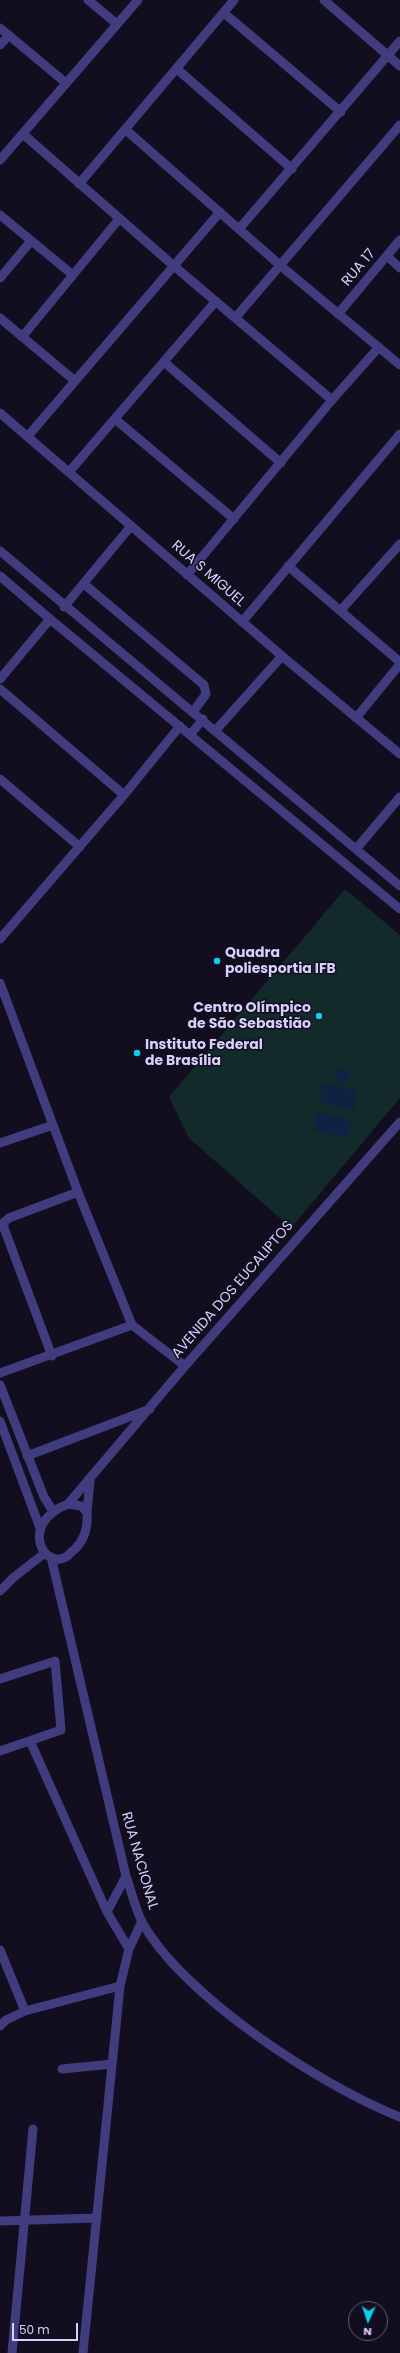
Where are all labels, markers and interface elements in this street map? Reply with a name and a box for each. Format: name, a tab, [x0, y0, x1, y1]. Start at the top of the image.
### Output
street label: RUA 17	[339, 246, 379, 290]
street label: RUA S MIGUEL	[168, 537, 248, 611]
place label: Quadra poliesportia IFB	[225, 945, 336, 978]
marker: Quadra poliesportia IFB	[212, 956, 222, 966]
place label: Centro Olímpico de São Sebastião	[188, 1000, 311, 1032]
marker: Centro Olímpico de São Sebastião	[314, 1011, 324, 1021]
place label: Instituto Federal de Brasília	[145, 1037, 263, 1070]
marker: Instituto Federal de Brasília	[132, 1048, 142, 1058]
street label: AVENIDA DOS EUCALIPTOS	[169, 1218, 297, 1362]
street label: RUA NACIONAL	[117, 1810, 161, 1912]
north arrow	[348, 2301, 388, 2341]
scale bar	[14, 2315, 80, 2341]
text: 50 m	[19, 2321, 50, 2338]
text: N	[363, 2324, 372, 2340]

